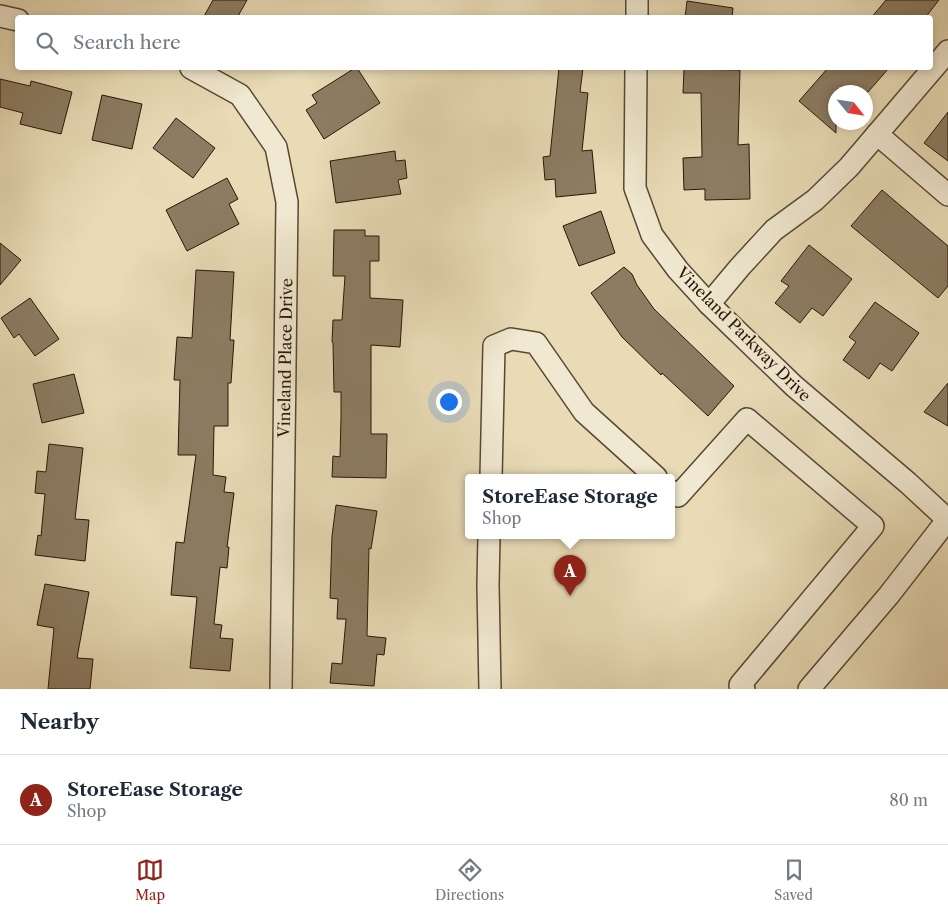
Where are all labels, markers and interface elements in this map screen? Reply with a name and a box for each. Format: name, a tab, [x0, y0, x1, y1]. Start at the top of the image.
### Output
search box	[15, 15, 933, 70]
icon: search	[33, 29, 61, 57]
text: Search here	[73, 31, 181, 54]
north arrow	[828, 85, 873, 130]
street label: Vineland Parkway Drive	[672, 262, 815, 405]
street label: Vineland Place Drive	[274, 278, 296, 439]
your location	[436, 389, 462, 415]
popup	[465, 474, 675, 539]
text: StoreEase Storage	[482, 485, 658, 508]
text: Shop	[482, 508, 521, 528]
pin: A	[554, 555, 586, 596]
text: Nearby	[20, 709, 99, 734]
text: StoreEase Storage	[67, 778, 243, 801]
text: A	[30, 790, 42, 810]
text: 80 m	[889, 790, 928, 810]
text: Shop	[67, 801, 106, 821]
tab: Map	[135, 856, 165, 904]
tab: Directions	[435, 856, 504, 904]
tab: Saved	[774, 856, 813, 904]

